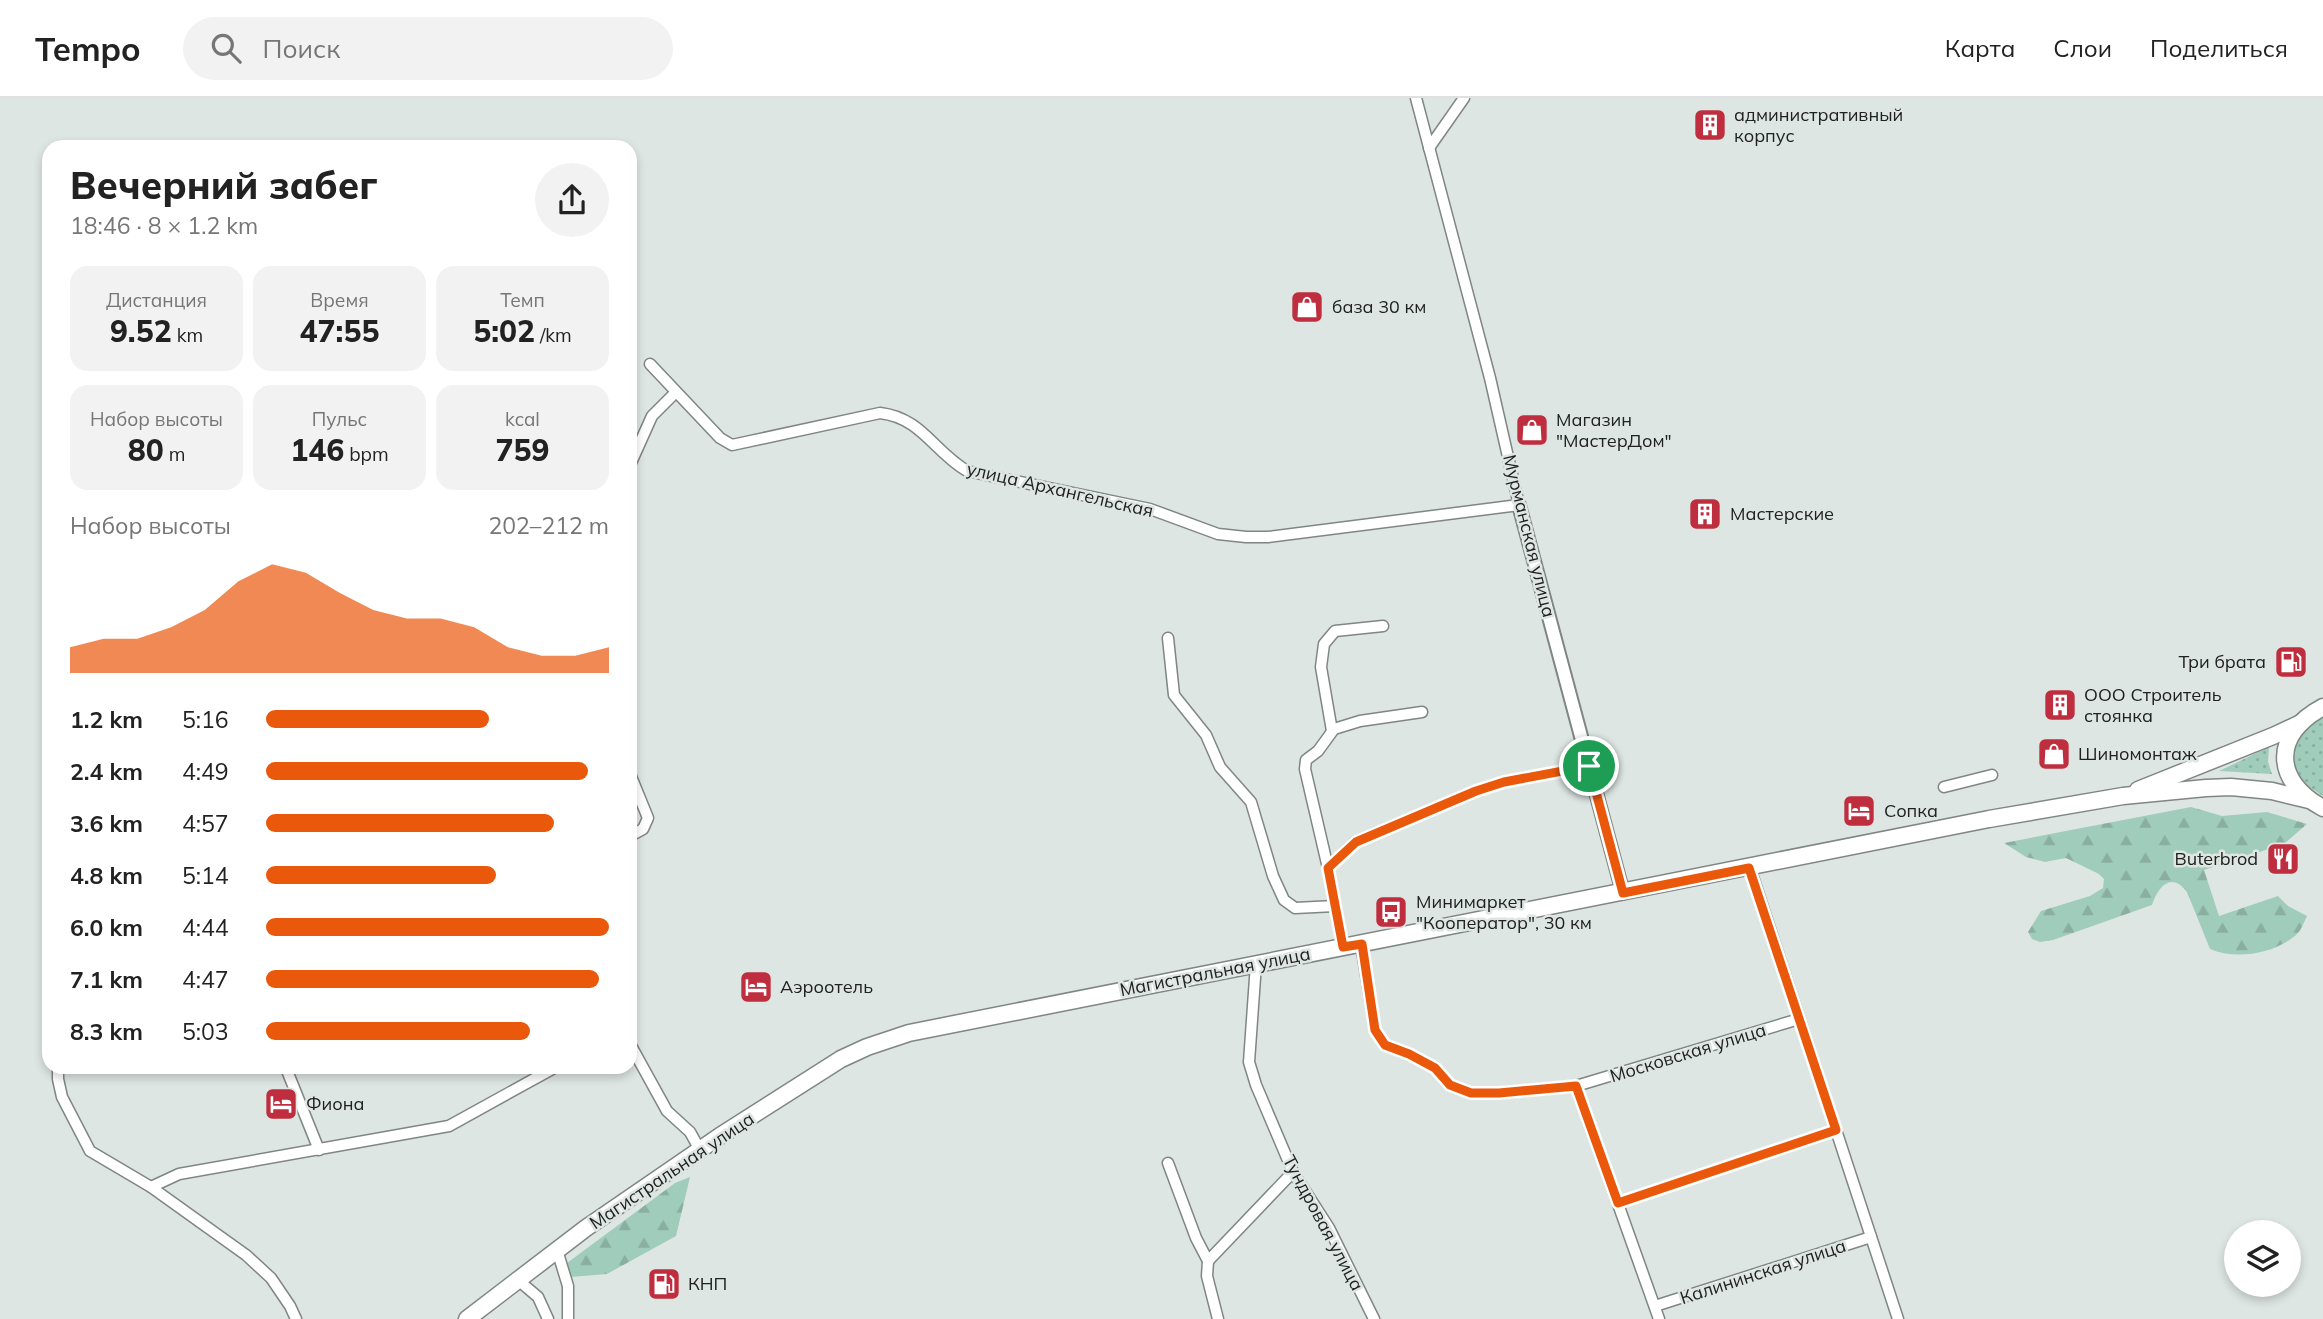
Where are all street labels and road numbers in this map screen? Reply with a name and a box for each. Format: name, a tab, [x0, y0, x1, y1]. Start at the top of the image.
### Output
street label: Мурманская улица	[1498, 452, 1561, 620]
street label: улица Архангельская	[965, 457, 1156, 522]
street label: Магистральная улица	[1118, 942, 1312, 1001]
street label: Московская улица	[1607, 1018, 1769, 1087]
street label: Магистральная улица	[585, 1107, 758, 1234]
street label: Тундровая улица	[1278, 1151, 1369, 1295]
street label: Калининская улица	[1677, 1234, 1849, 1309]

